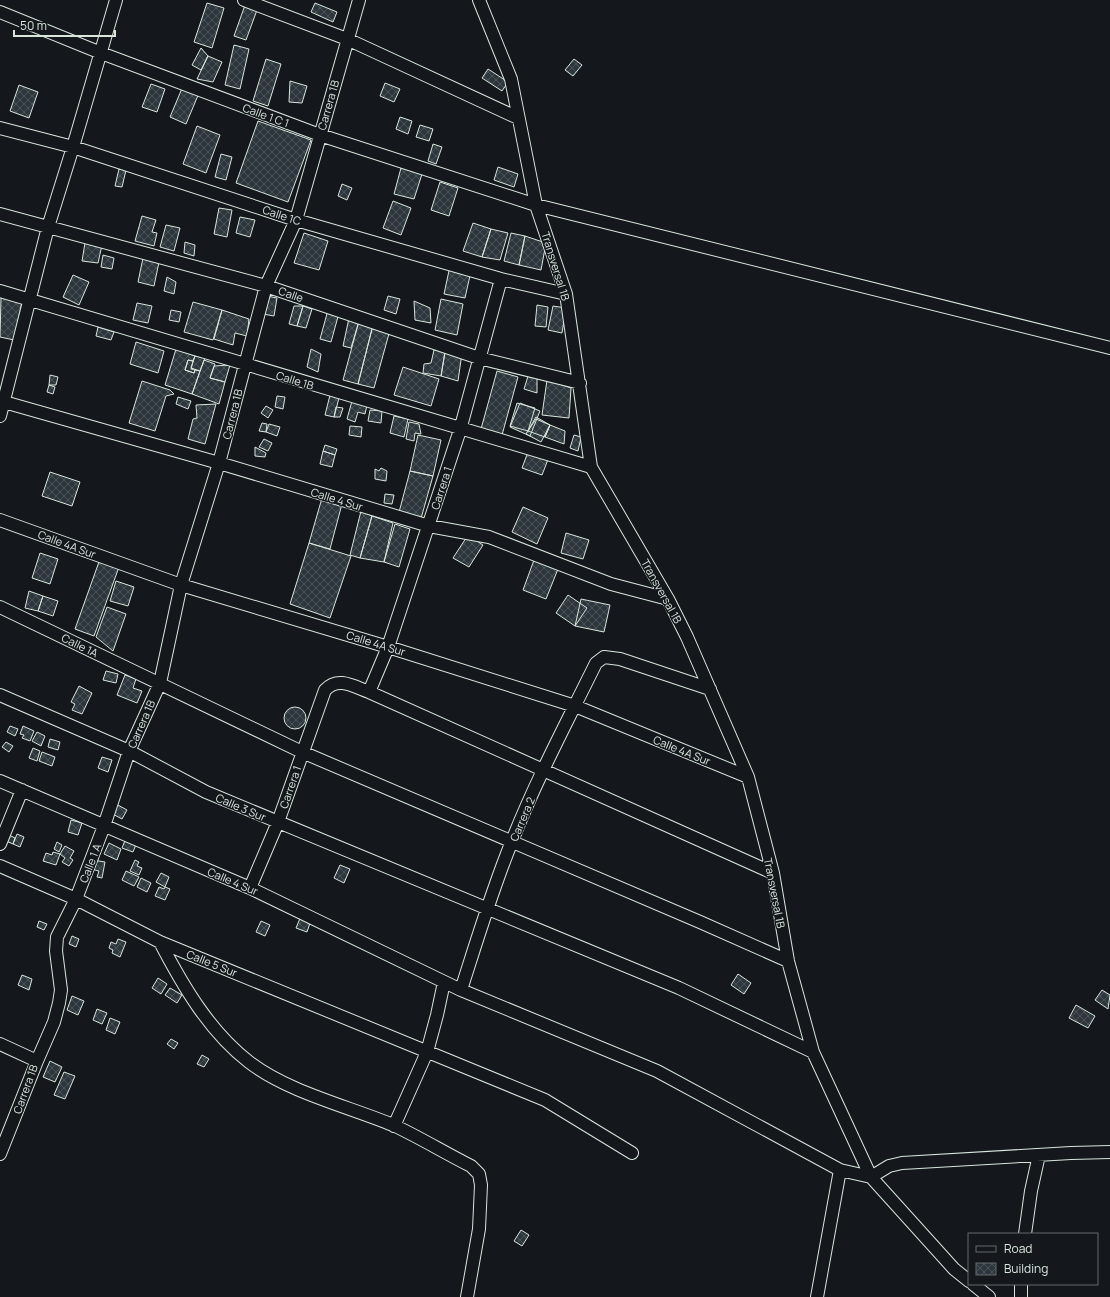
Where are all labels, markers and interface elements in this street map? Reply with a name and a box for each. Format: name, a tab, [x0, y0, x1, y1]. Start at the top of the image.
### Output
scale bar	[14, 12, 115, 38]
text: 50 m	[20, 17, 47, 34]
street label: Carrera 1B	[314, 78, 342, 132]
street label: Calle 1 C 1	[241, 100, 291, 130]
street label: Calle 1C	[261, 202, 303, 228]
street label: Transversal 1B	[538, 230, 574, 302]
street label: Calle	[276, 283, 306, 305]
street label: Calle 1B	[274, 367, 316, 393]
street label: Carrera 1B	[219, 387, 246, 441]
street label: Carrera 1	[427, 464, 455, 512]
street label: Calle 4 Sur	[309, 484, 365, 514]
street label: Calle 4A Sur	[36, 527, 98, 561]
street label: Transversal 1B	[638, 556, 686, 626]
street label: Calle 4A Sur	[345, 627, 407, 659]
street label: Calle 1A	[59, 630, 101, 660]
street label: Carrera 1B	[124, 697, 158, 750]
street label: Calle 4A Sur	[651, 732, 713, 768]
street label: Carrera 1	[276, 763, 304, 811]
street label: Calle 3 Sur	[214, 790, 268, 824]
street label: Carrera 2	[506, 795, 538, 843]
street label: Calle 1 A	[76, 841, 104, 885]
street label: Transversal 1B	[761, 857, 789, 930]
street label: Calle 4 Sur	[205, 864, 261, 898]
street label: Calle 5 Sur	[184, 946, 240, 980]
street label: Carrera 1B	[9, 1062, 41, 1116]
legend	[968, 1233, 1098, 1285]
text: Road	[1004, 1240, 1032, 1257]
text: Building	[1004, 1260, 1048, 1277]

